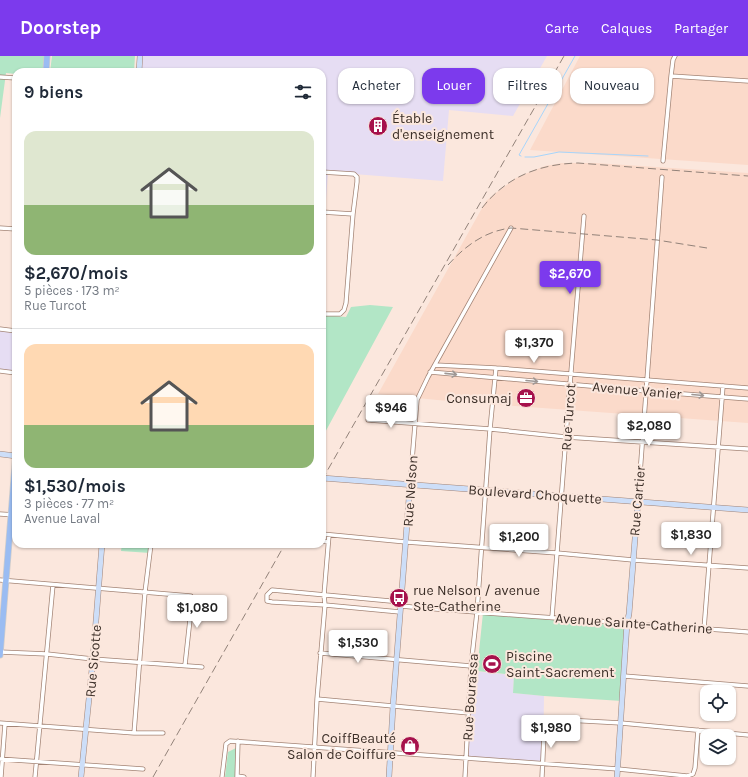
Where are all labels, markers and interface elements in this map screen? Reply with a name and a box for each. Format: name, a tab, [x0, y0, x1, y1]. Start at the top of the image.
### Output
text: Doorstep	[20, 17, 101, 39]
text: Carte	[545, 20, 579, 37]
text: Calques	[601, 20, 652, 37]
text: Partager	[674, 20, 728, 37]
chip: Acheter	[338, 68, 414, 104]
chip: Louer	[422, 68, 485, 104]
chip: Filtres	[493, 68, 562, 104]
chip: Nouveau	[570, 68, 654, 104]
icon: filters	[292, 81, 314, 103]
text: 9 biens	[24, 82, 83, 102]
place label: Étable d'enseignement	[392, 109, 494, 143]
building icon: Étable d'enseignement	[367, 115, 389, 137]
icon: home	[133, 157, 205, 229]
pin: $2,670	[537, 261, 603, 295]
text: $2,670/mois	[24, 263, 128, 283]
text: $2,670	[549, 266, 591, 281]
text: 5 pièces · 173 m²	[24, 283, 120, 298]
text: Rue Turcot	[24, 298, 86, 313]
pin: $1,370	[501, 330, 567, 364]
text: $1,370	[514, 335, 554, 350]
icon: home	[133, 370, 205, 442]
one-way arrow	[445, 371, 458, 378]
one-way arrow	[525, 378, 538, 385]
street label: Avenue Vanier	[592, 378, 683, 403]
street label: Rue Turcot	[558, 383, 579, 451]
office icon: Consumaj	[515, 387, 537, 409]
place label: Consumaj	[446, 390, 512, 407]
one-way arrow	[691, 391, 704, 399]
pin: $946	[367, 395, 415, 429]
text: $946	[375, 400, 407, 415]
pin: $2,080	[616, 413, 682, 447]
text: $2,080	[627, 418, 671, 433]
street label: Rue Nelson	[400, 455, 421, 527]
street label: Rue Cartier	[626, 464, 649, 537]
text: $1,530/mois	[24, 476, 126, 496]
street label: Boulevard Choquette	[468, 481, 602, 508]
text: 3 pièces · 77 m²	[24, 496, 114, 511]
text: Avenue Laval	[24, 511, 100, 526]
pin: $1,830	[658, 522, 724, 556]
pin: $1,200	[486, 524, 552, 558]
text: $1,830	[670, 527, 712, 542]
text: $1,200	[498, 529, 540, 544]
place label: rue Nelson / avenue Ste-Catherine	[413, 582, 540, 615]
bus stop icon: rue Nelson / avenue Ste-Catherine	[388, 587, 410, 609]
pin: $1,080	[164, 595, 230, 629]
text: $1,080	[176, 600, 218, 615]
street label: Avenue Sainte-Catherine	[555, 610, 713, 637]
street label: Rue Sicotte	[82, 624, 105, 698]
pin: $1,530	[325, 630, 391, 664]
text: $1,530	[338, 635, 378, 650]
place label: Piscine Saint-Sacrement	[506, 648, 615, 681]
street label: Rue Bourassa	[459, 653, 482, 741]
sports icon: Piscine Saint-Sacrement	[481, 653, 503, 675]
map controls	[700, 685, 736, 765]
button: locate	[700, 685, 736, 721]
pin: $1,980	[518, 715, 584, 749]
text: $1,980	[530, 720, 572, 735]
button: layers	[700, 729, 736, 765]
place label: CoiffBeauté Salon de Coiffure	[287, 730, 396, 763]
shop icon: CoiffBeauté Salon de Coiffure	[399, 735, 421, 757]

